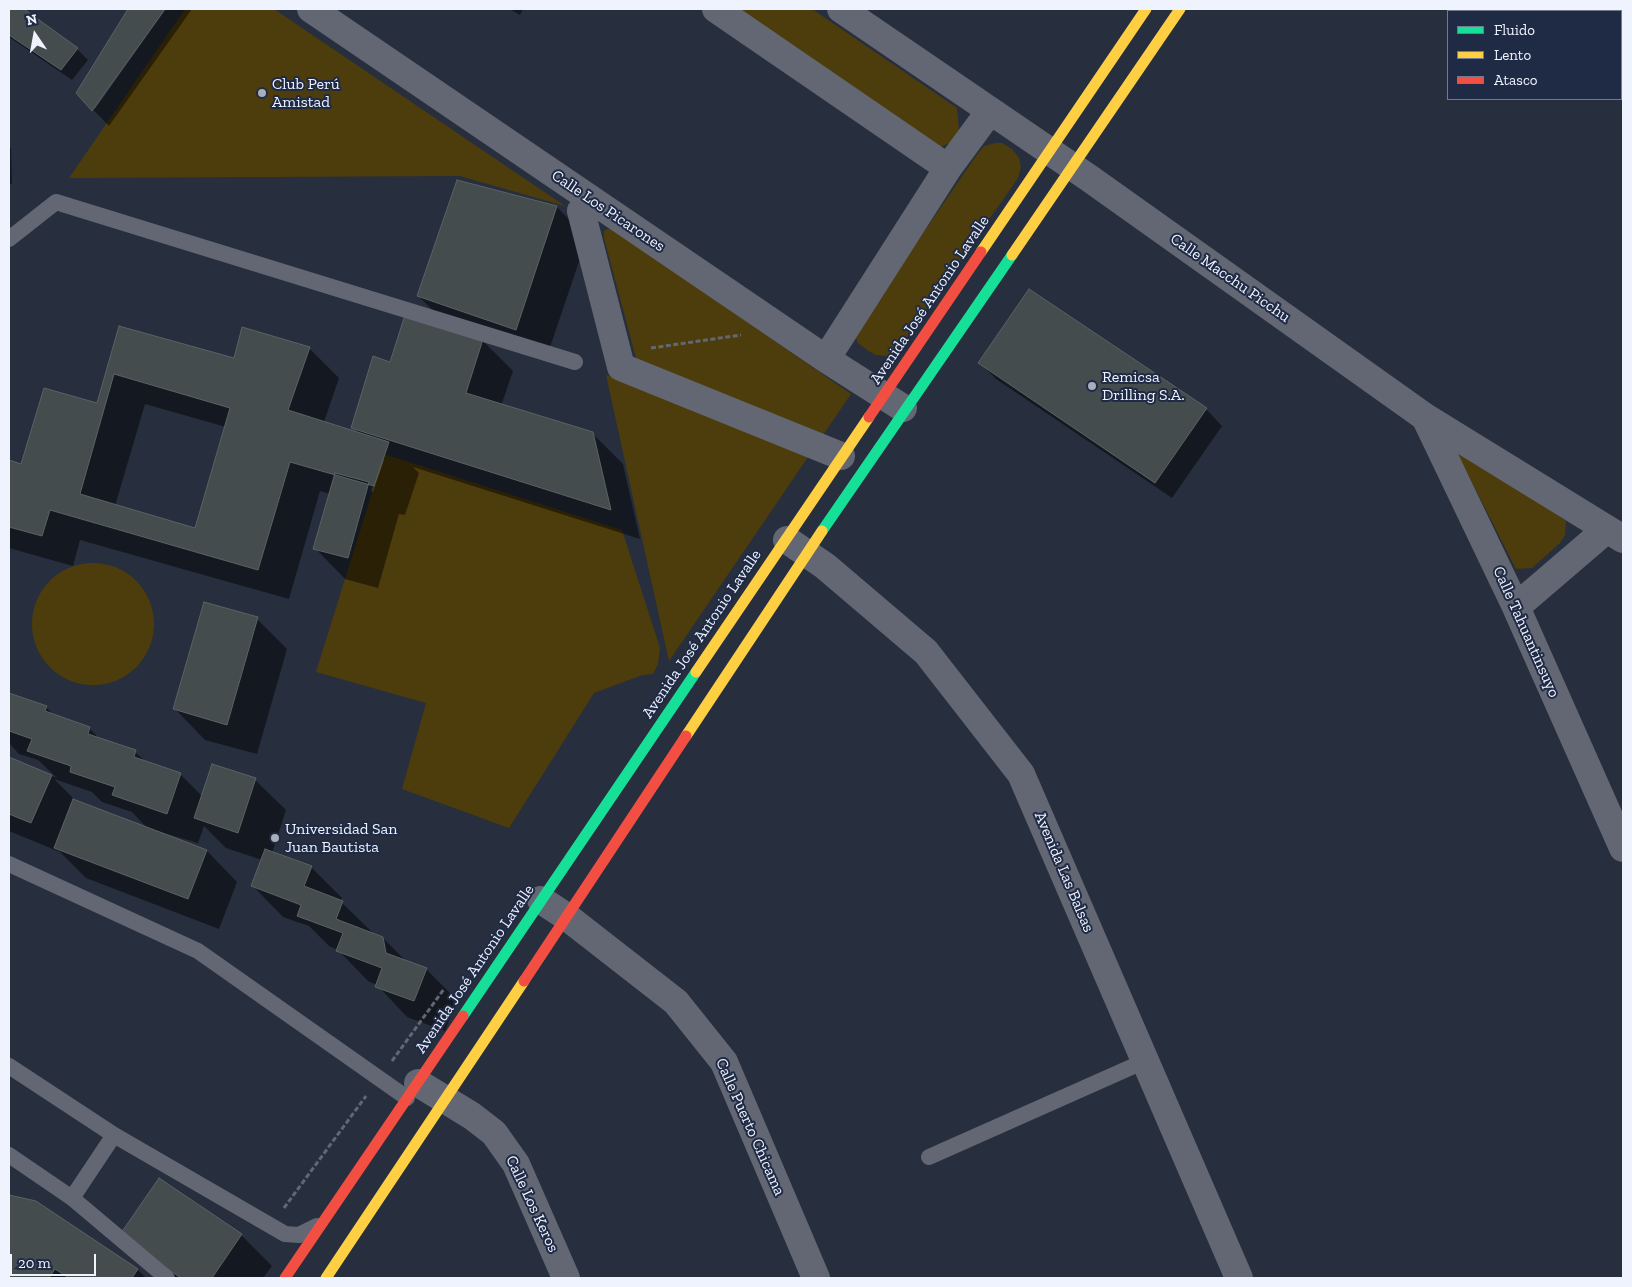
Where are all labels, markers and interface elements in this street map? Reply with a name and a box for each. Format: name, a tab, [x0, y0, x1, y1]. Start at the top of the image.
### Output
north arrow	[10, 10, 60, 60]
text: N	[25, 10, 39, 29]
legend	[1447, 10, 1622, 100]
text: Fluido	[1494, 21, 1535, 39]
text: Lento	[1494, 46, 1531, 64]
text: Atasco	[1494, 71, 1538, 89]
place label: Club Perú Amistad	[272, 74, 340, 112]
marker: Club Perú Amistad	[256, 87, 268, 99]
street label: Calle Los Picarones	[548, 166, 668, 256]
street label: Avenida José Antonio Lavalle	[866, 212, 994, 388]
street label: Calle Macchu Picchu	[1166, 229, 1294, 327]
place label: Remicsa Drilling S.A.	[1102, 367, 1185, 405]
marker: Remicsa Drilling S.A.	[1086, 380, 1098, 392]
street label: Avenida José Antonio Lavalle	[638, 546, 766, 722]
street label: Calle Tahuantinsuyo	[1489, 564, 1563, 700]
street label: Avenida Las Balsas	[1030, 809, 1098, 935]
place label: Universidad San Juan Bautista	[285, 819, 397, 857]
marker: Universidad San Juan Bautista	[269, 832, 281, 844]
street label: Avenida José Antonio Lavalle	[411, 881, 539, 1057]
street label: Calle Puerto Chicama	[711, 1055, 789, 1199]
street label: Calle Los Keros	[501, 1152, 563, 1256]
scale bar	[12, 1244, 99, 1276]
text: 20 m	[18, 1254, 51, 1272]

